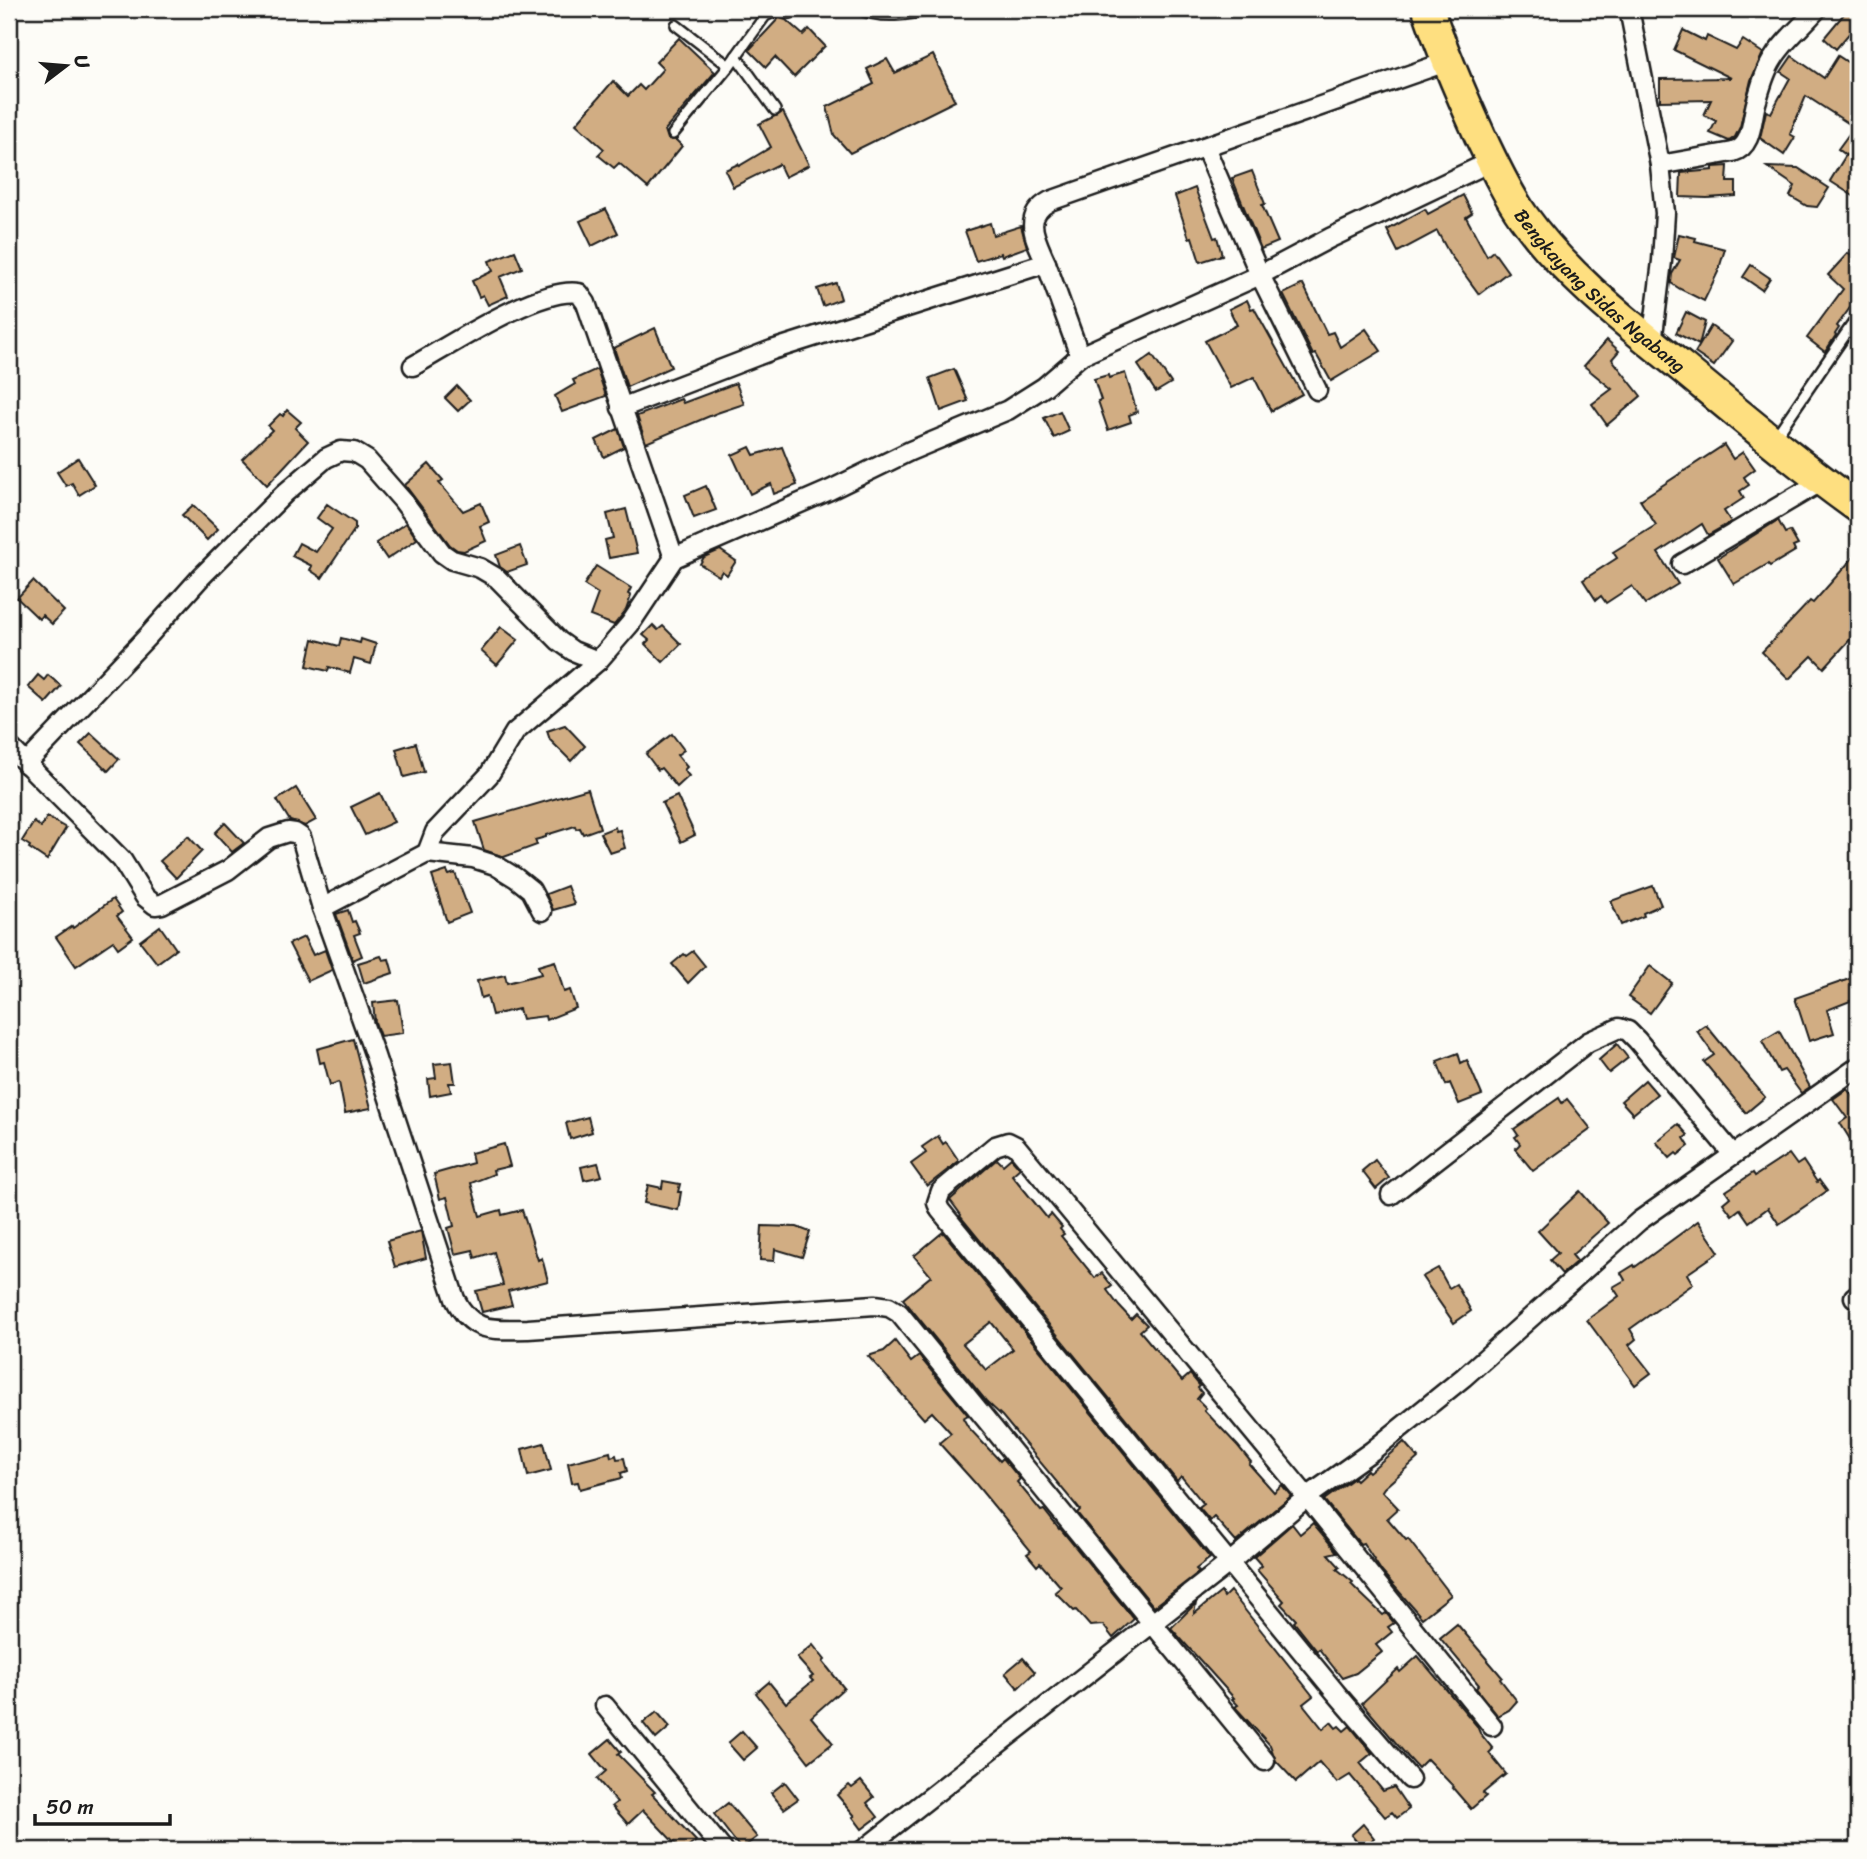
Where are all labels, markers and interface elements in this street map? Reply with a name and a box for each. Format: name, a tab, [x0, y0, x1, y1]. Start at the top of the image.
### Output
north arrow	[32, 32, 102, 102]
text: U	[64, 51, 100, 73]
street label: Bengkayang Sidas Ngabang	[1505, 202, 1693, 382]
scale bar	[35, 1782, 170, 1826]
text: 50 m	[46, 1788, 94, 1826]

